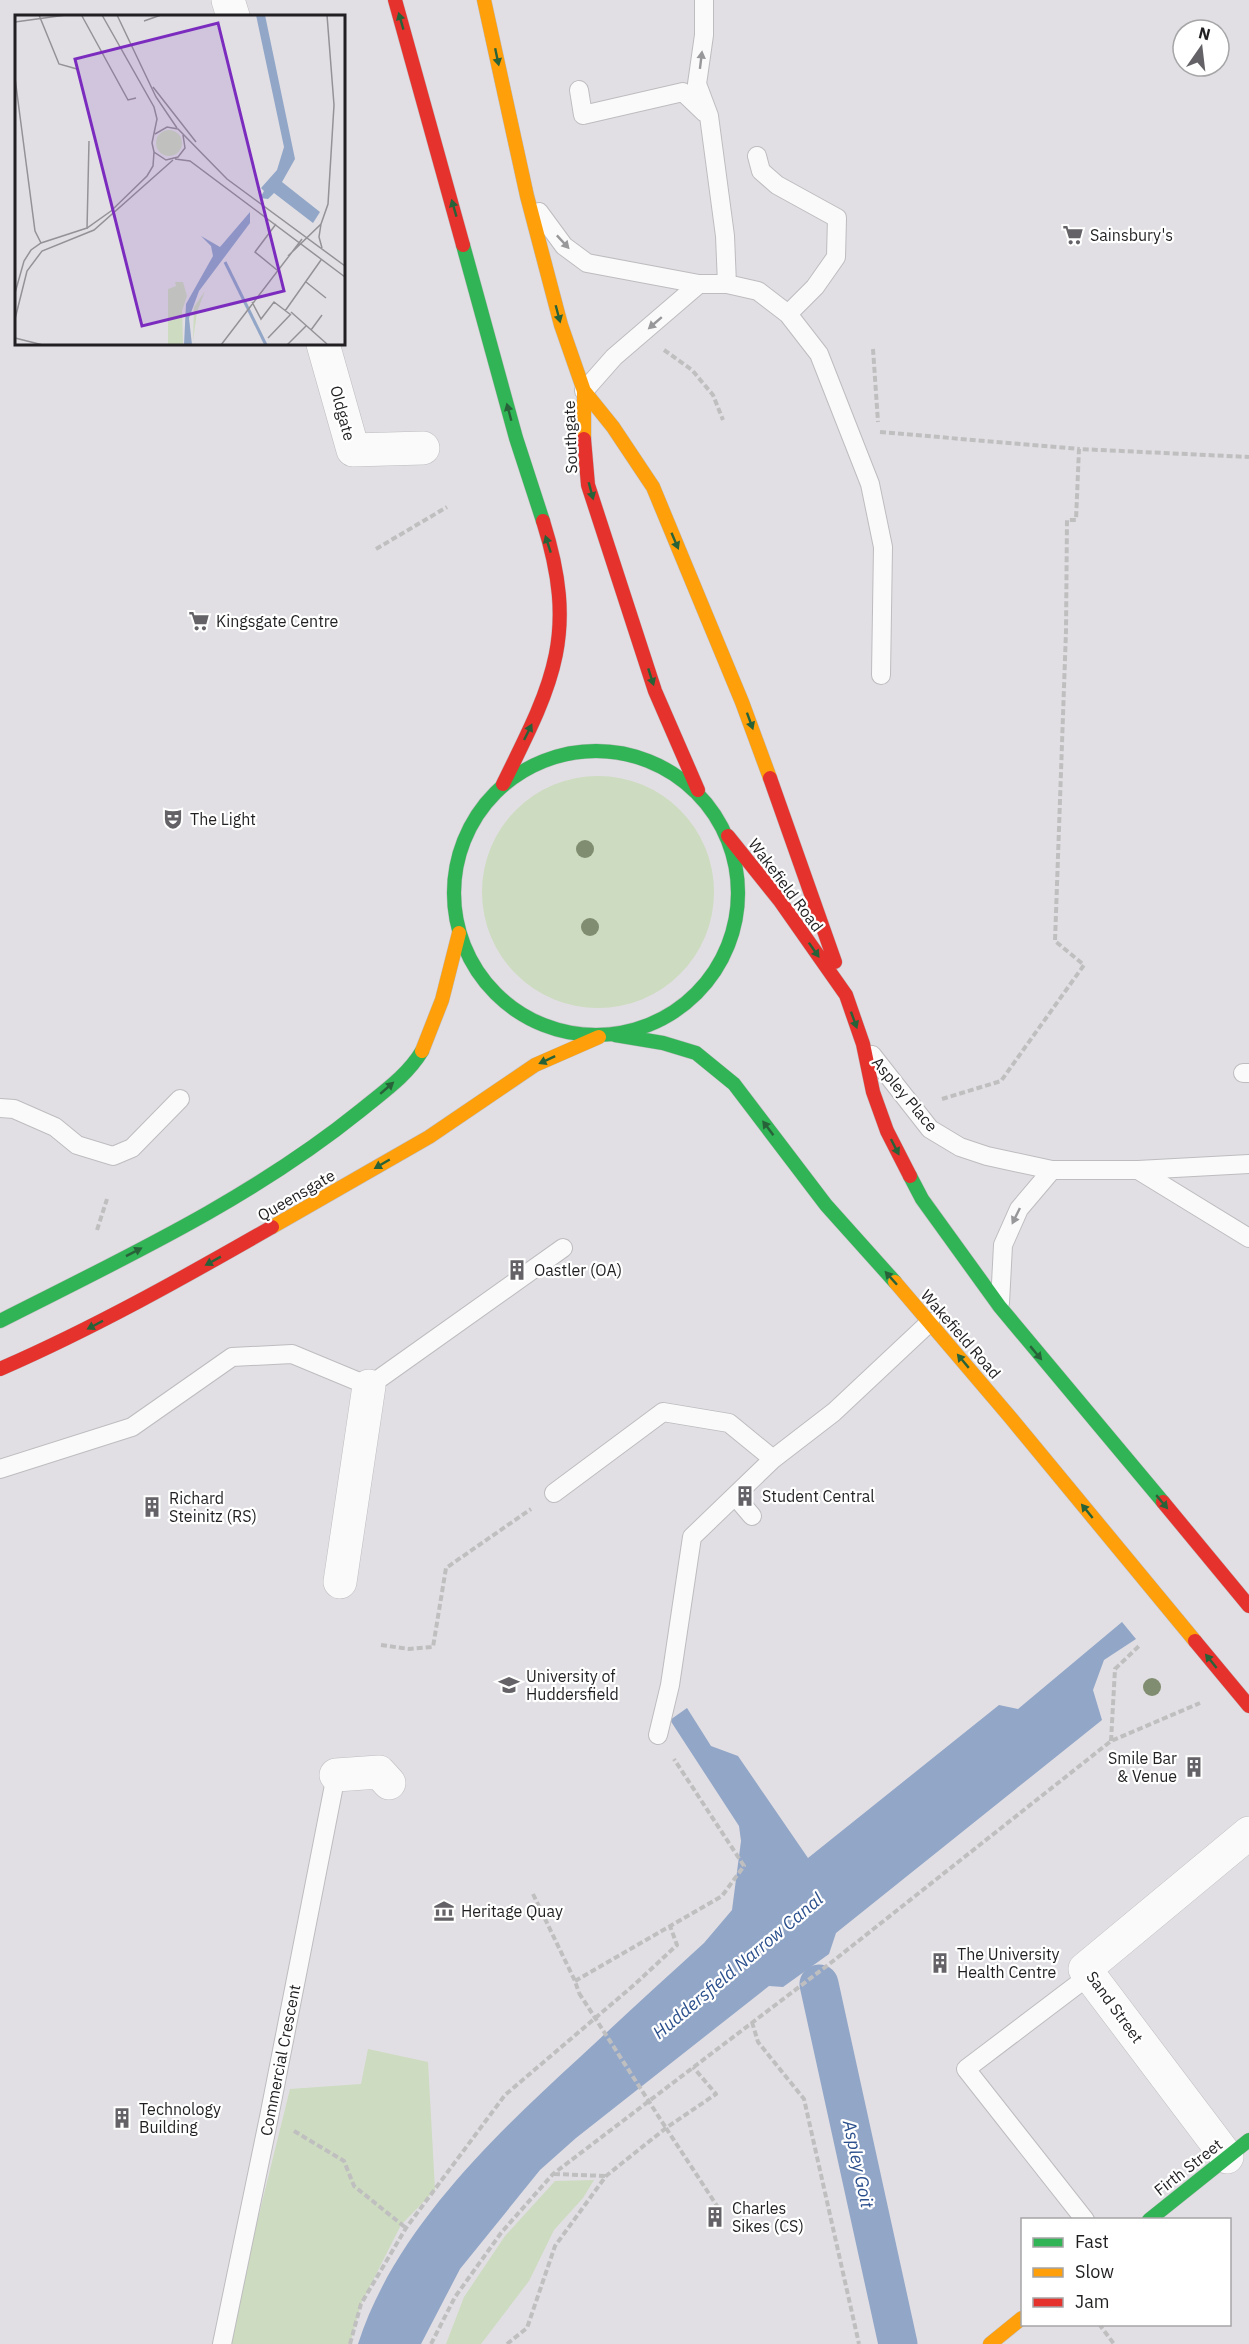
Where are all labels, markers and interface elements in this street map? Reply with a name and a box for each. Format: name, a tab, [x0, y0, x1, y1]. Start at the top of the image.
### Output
one-way arrow	[396, 12, 405, 30]
inset map	[15, 15, 345, 345]
north arrow	[1171, 18, 1231, 78]
text: N	[1197, 22, 1213, 45]
one-way arrow	[492, 48, 502, 66]
one-way arrow	[696, 50, 705, 69]
one-way arrow	[449, 199, 458, 217]
supermarket icon: Sainsbury's	[1061, 223, 1085, 247]
place label: Sainsbury's	[1090, 225, 1173, 245]
one-way arrow	[556, 235, 570, 250]
one-way arrow	[554, 305, 563, 323]
one-way arrow	[648, 316, 663, 329]
street label: Oldgate	[326, 383, 360, 443]
street label: Southgate	[559, 400, 581, 474]
one-way arrow	[503, 403, 513, 421]
one-way arrow	[587, 482, 596, 500]
one-way arrow	[670, 532, 680, 550]
one-way arrow	[543, 535, 553, 553]
supermarket icon: Kingsgate Centre	[187, 609, 211, 633]
place label: Kingsgate Centre	[216, 611, 339, 631]
one-way arrow	[646, 668, 656, 686]
one-way arrow	[745, 712, 755, 730]
one-way arrow	[524, 723, 533, 740]
theatre icon: The Light	[161, 807, 185, 831]
place label: The Light	[190, 809, 256, 829]
street label: Wakefield Road	[744, 834, 828, 936]
one-way arrow	[808, 941, 820, 957]
one-way arrow	[850, 1011, 860, 1029]
street label: Aspley Place	[868, 1053, 942, 1136]
one-way arrow	[538, 1056, 556, 1065]
one-way arrow	[379, 1082, 394, 1095]
one-way arrow	[762, 1120, 774, 1135]
one-way arrow	[890, 1138, 900, 1155]
one-way arrow	[373, 1159, 390, 1169]
street label: Queensgate	[254, 1165, 338, 1225]
one-way arrow	[1012, 1208, 1021, 1225]
one-way arrow	[126, 1247, 143, 1257]
one-way arrow	[204, 1256, 221, 1266]
building icon: Oastler (OA)	[505, 1258, 529, 1282]
place label: Oastler (OA)	[534, 1260, 622, 1280]
one-way arrow	[884, 1271, 898, 1286]
street label: Wakefield Road	[917, 1285, 1005, 1383]
one-way arrow	[86, 1320, 103, 1330]
one-way arrow	[1030, 1345, 1043, 1361]
one-way arrow	[957, 1354, 970, 1369]
building icon: Student Central	[733, 1484, 757, 1508]
place label: Student Central	[762, 1486, 875, 1506]
place label: Richard Steinitz (RS)	[169, 1488, 257, 1526]
one-way arrow	[1155, 1494, 1168, 1509]
building icon: Richard Steinitz (RS)	[140, 1495, 164, 1519]
one-way arrow	[1081, 1503, 1094, 1519]
one-way arrow	[1205, 1653, 1218, 1669]
place label: University of Huddersfield	[526, 1666, 619, 1704]
school or university icon: University of Huddersfield	[497, 1673, 521, 1697]
place label: Smile Bar & Venue	[1108, 1748, 1177, 1786]
building icon: Smile Bar & Venue	[1182, 1755, 1206, 1779]
water label: Huddersfield Narrow Canal	[648, 1887, 828, 2044]
museum icon: Heritage Quay	[432, 1899, 456, 1923]
place label: Heritage Quay	[461, 1901, 563, 1921]
place label: The University Health Centre	[957, 1944, 1060, 1982]
building icon: The University Health Centre	[928, 1951, 952, 1975]
street label: Sand Street	[1082, 1967, 1148, 2047]
street label: Commercial Crescent	[256, 1983, 304, 2137]
place label: Technology Building	[139, 2099, 221, 2137]
building icon: Technology Building	[110, 2106, 134, 2130]
water label: Aspley Goit	[838, 2117, 879, 2211]
street label: Firth Street	[1150, 2134, 1226, 2200]
place label: Charles Sikes (CS)	[732, 2198, 804, 2236]
building icon: Charles Sikes (CS)	[703, 2205, 727, 2229]
legend	[1021, 2218, 1231, 2326]
text: Fast	[1075, 2230, 1109, 2253]
text: Slow	[1075, 2260, 1114, 2283]
text: Jam	[1075, 2290, 1110, 2313]

